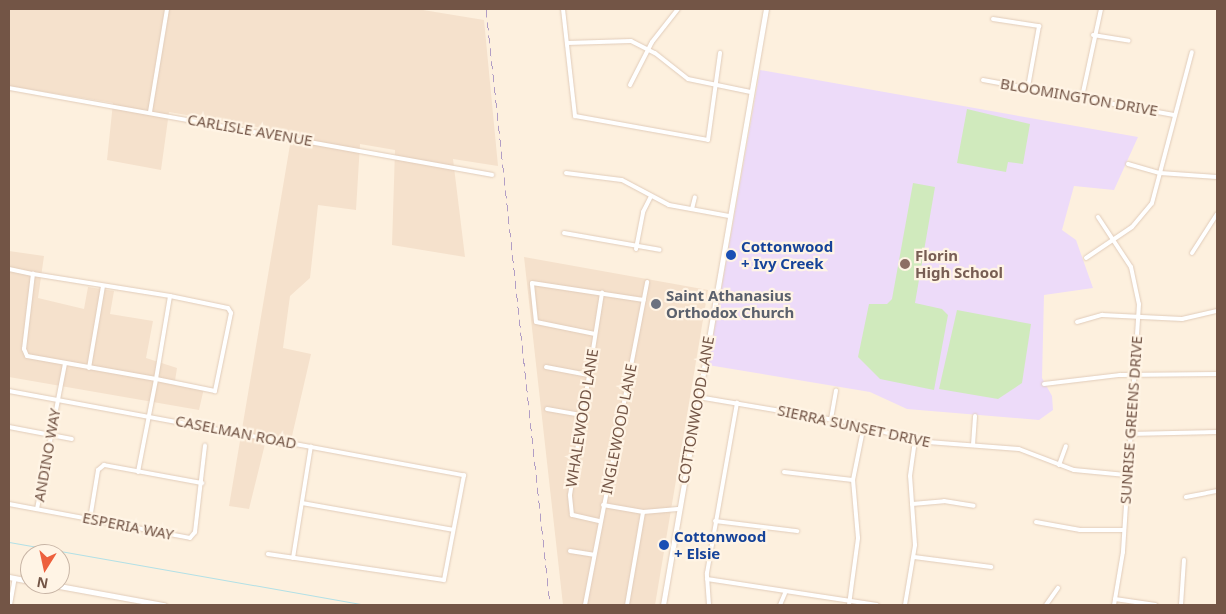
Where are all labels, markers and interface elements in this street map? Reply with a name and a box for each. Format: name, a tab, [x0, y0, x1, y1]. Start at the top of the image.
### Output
street label: BLOOMINGTON DRIVE	[999, 74, 1159, 120]
street label: CARLISLE AVENUE	[186, 110, 314, 150]
place label: Cottonwood + Ivy Creek	[741, 237, 833, 272]
place label: Florin High School	[915, 246, 1003, 281]
marker: Cottonwood + Ivy Creek	[725, 249, 737, 261]
marker: Florin High School	[899, 258, 911, 270]
place label: Saint Athanasius Orthodox Church	[666, 286, 794, 321]
marker: Saint Athanasius Orthodox Church	[650, 298, 662, 310]
street label: COTTONWOOD LANE	[674, 335, 718, 485]
street label: SUNRISE GREENS DRIVE	[1116, 335, 1146, 505]
street label: WHALEWOOD LANE	[562, 347, 602, 489]
street label: INGLEWOOD LANE	[597, 362, 641, 496]
street label: SIERRA SUNSET DRIVE	[776, 401, 932, 451]
street label: ANDINO WAY	[30, 407, 64, 503]
street label: CASELMAN ROAD	[174, 411, 298, 453]
street label: ESPERIA WAY	[81, 508, 175, 544]
place label: Cottonwood + Elsie	[674, 527, 766, 562]
marker: Cottonwood + Elsie	[658, 539, 670, 551]
north arrow	[20, 544, 70, 594]
text: N	[35, 573, 50, 594]

